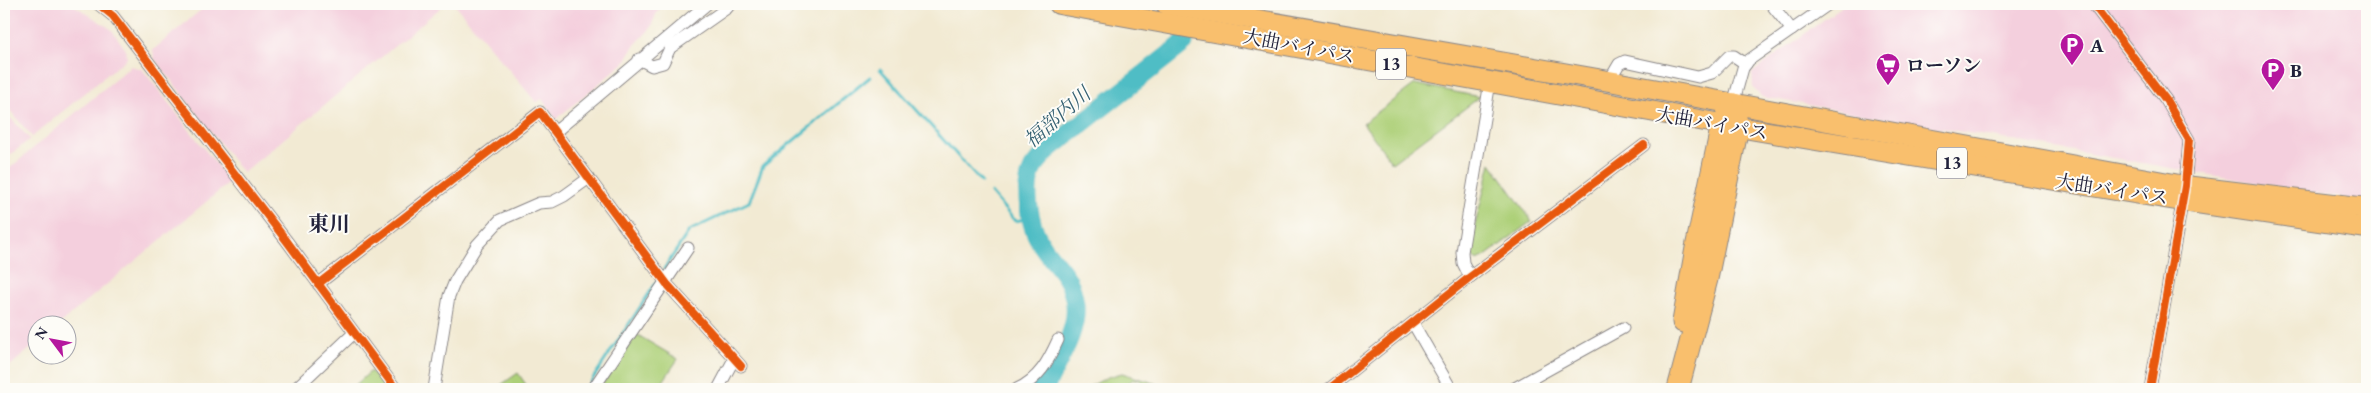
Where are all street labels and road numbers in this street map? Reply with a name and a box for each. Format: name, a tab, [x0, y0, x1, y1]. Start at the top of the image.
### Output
street label: 大曲バイパス	[1241, 23, 1357, 70]
road number: 13	[1376, 49, 1406, 80]
street label: 大曲バイパス	[1654, 101, 1770, 146]
road number: 13	[1937, 148, 1967, 178]
street label: 大曲バイパス	[2054, 168, 2170, 211]

